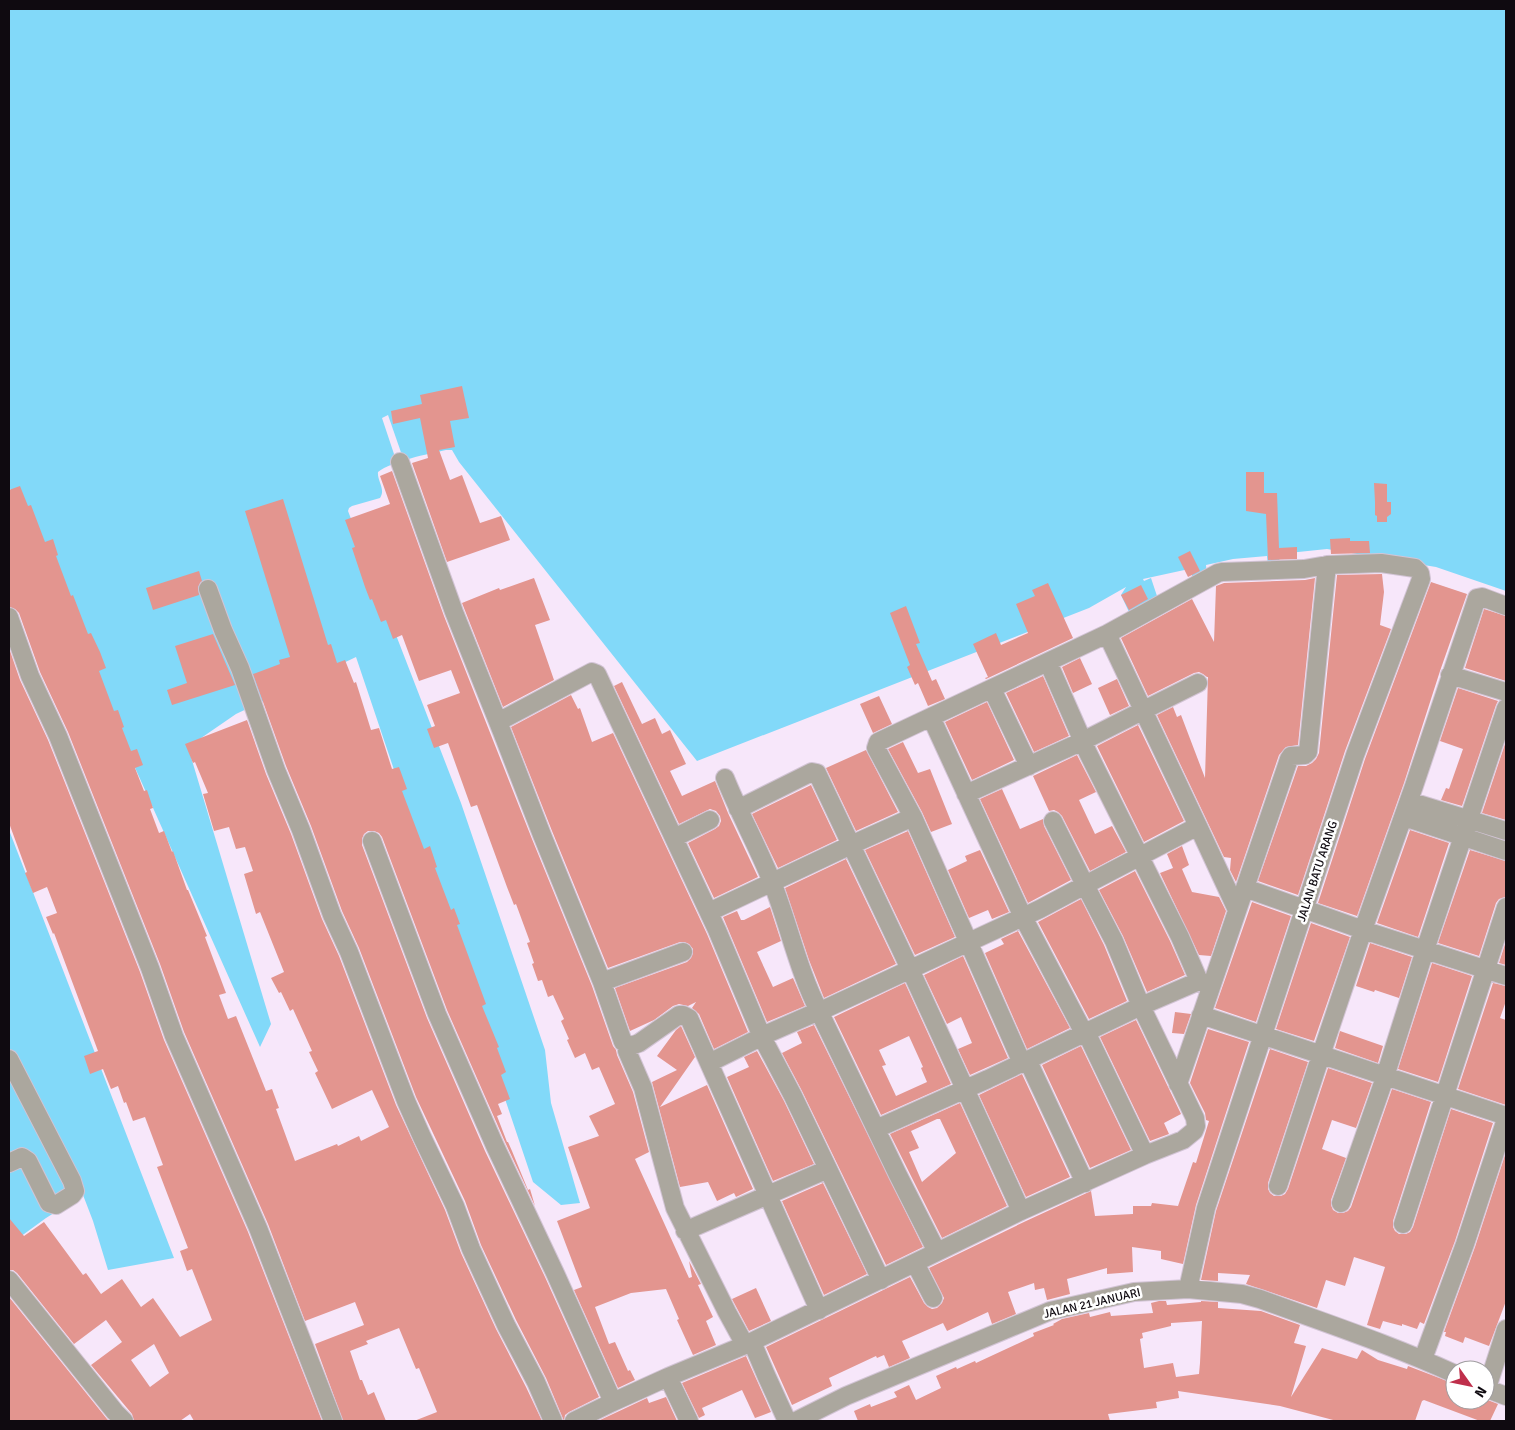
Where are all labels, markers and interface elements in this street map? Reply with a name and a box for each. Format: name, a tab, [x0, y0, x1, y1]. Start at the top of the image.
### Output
street label: JALAN BATU ARANG	[1294, 819, 1341, 923]
street label: JALAN 21 JANUARI	[1042, 1285, 1142, 1322]
north arrow	[1445, 1360, 1495, 1410]
text: N	[1471, 1383, 1490, 1401]

